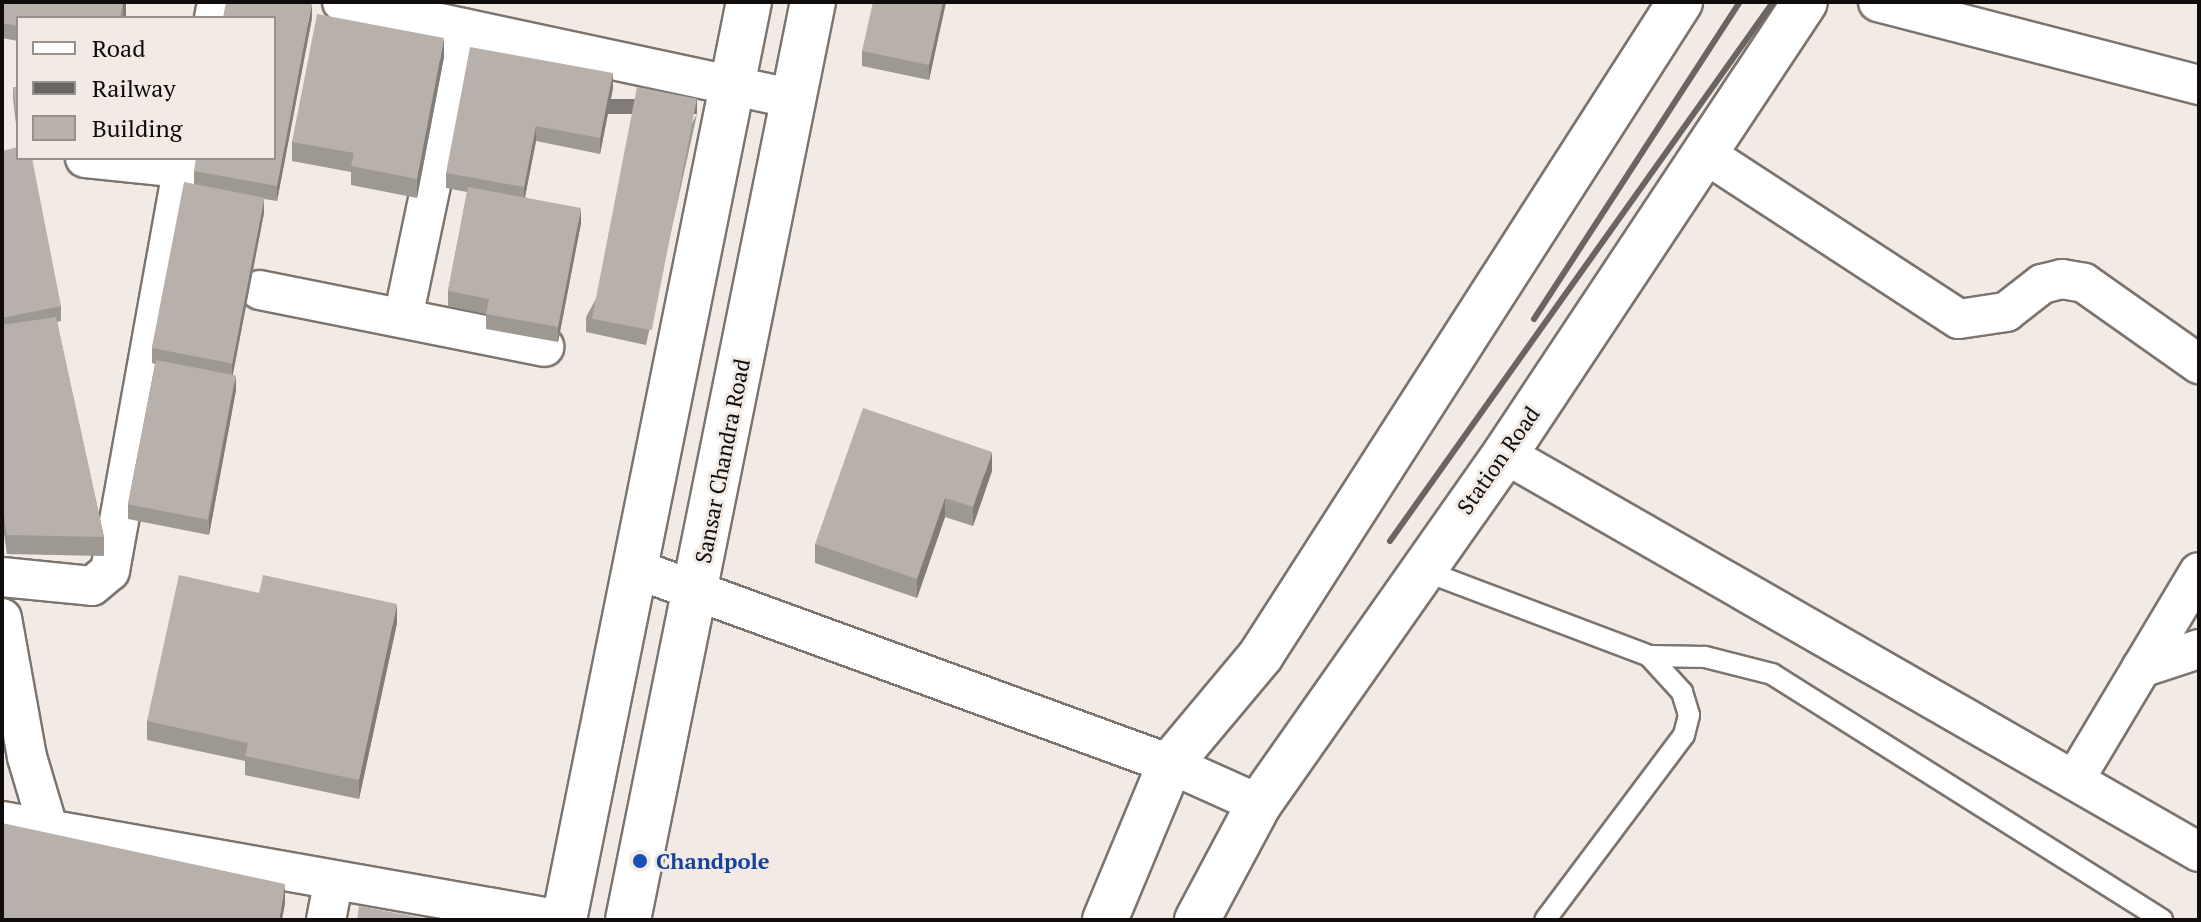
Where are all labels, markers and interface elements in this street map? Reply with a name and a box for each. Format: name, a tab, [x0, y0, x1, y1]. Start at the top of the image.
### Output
legend	[16, 16, 276, 160]
text: Road	[92, 32, 146, 64]
text: Railway	[92, 72, 176, 104]
text: Building	[92, 112, 182, 144]
street label: Sansar Chandra Road	[689, 356, 755, 566]
street label: Station Road	[1451, 401, 1545, 519]
place label: Chandpole	[656, 848, 770, 874]
marker: Chandpole	[631, 852, 649, 870]

